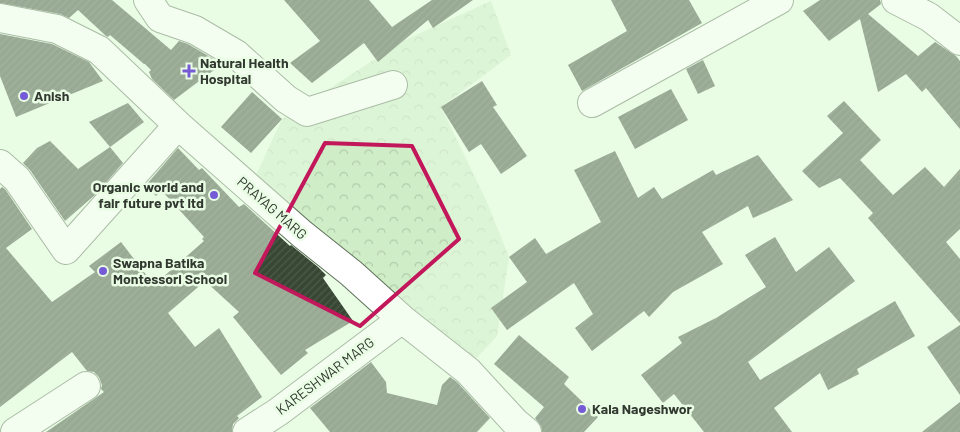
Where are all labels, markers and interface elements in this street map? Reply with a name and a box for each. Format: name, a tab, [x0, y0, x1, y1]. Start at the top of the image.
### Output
place label: Natural Health Hospital	[200, 54, 289, 87]
marker: Natural Health Hospital	[182, 64, 196, 78]
place label: Anish	[34, 87, 69, 104]
marker: Anish	[18, 90, 30, 102]
street label: PRAYAG MARG	[234, 173, 311, 243]
place label: Organic world and fair future pvt ltd	[93, 178, 204, 211]
marker: Organic world and fair future pvt ltd	[208, 189, 220, 201]
place label: Swapna Batika Montessori School	[113, 254, 227, 287]
marker: Swapna Batika Montessori School	[97, 265, 109, 277]
street label: KARESHWAR MARG	[272, 333, 377, 418]
place label: Kala Nageshwor	[592, 400, 692, 417]
marker: Kala Nageshwor	[576, 403, 588, 415]

